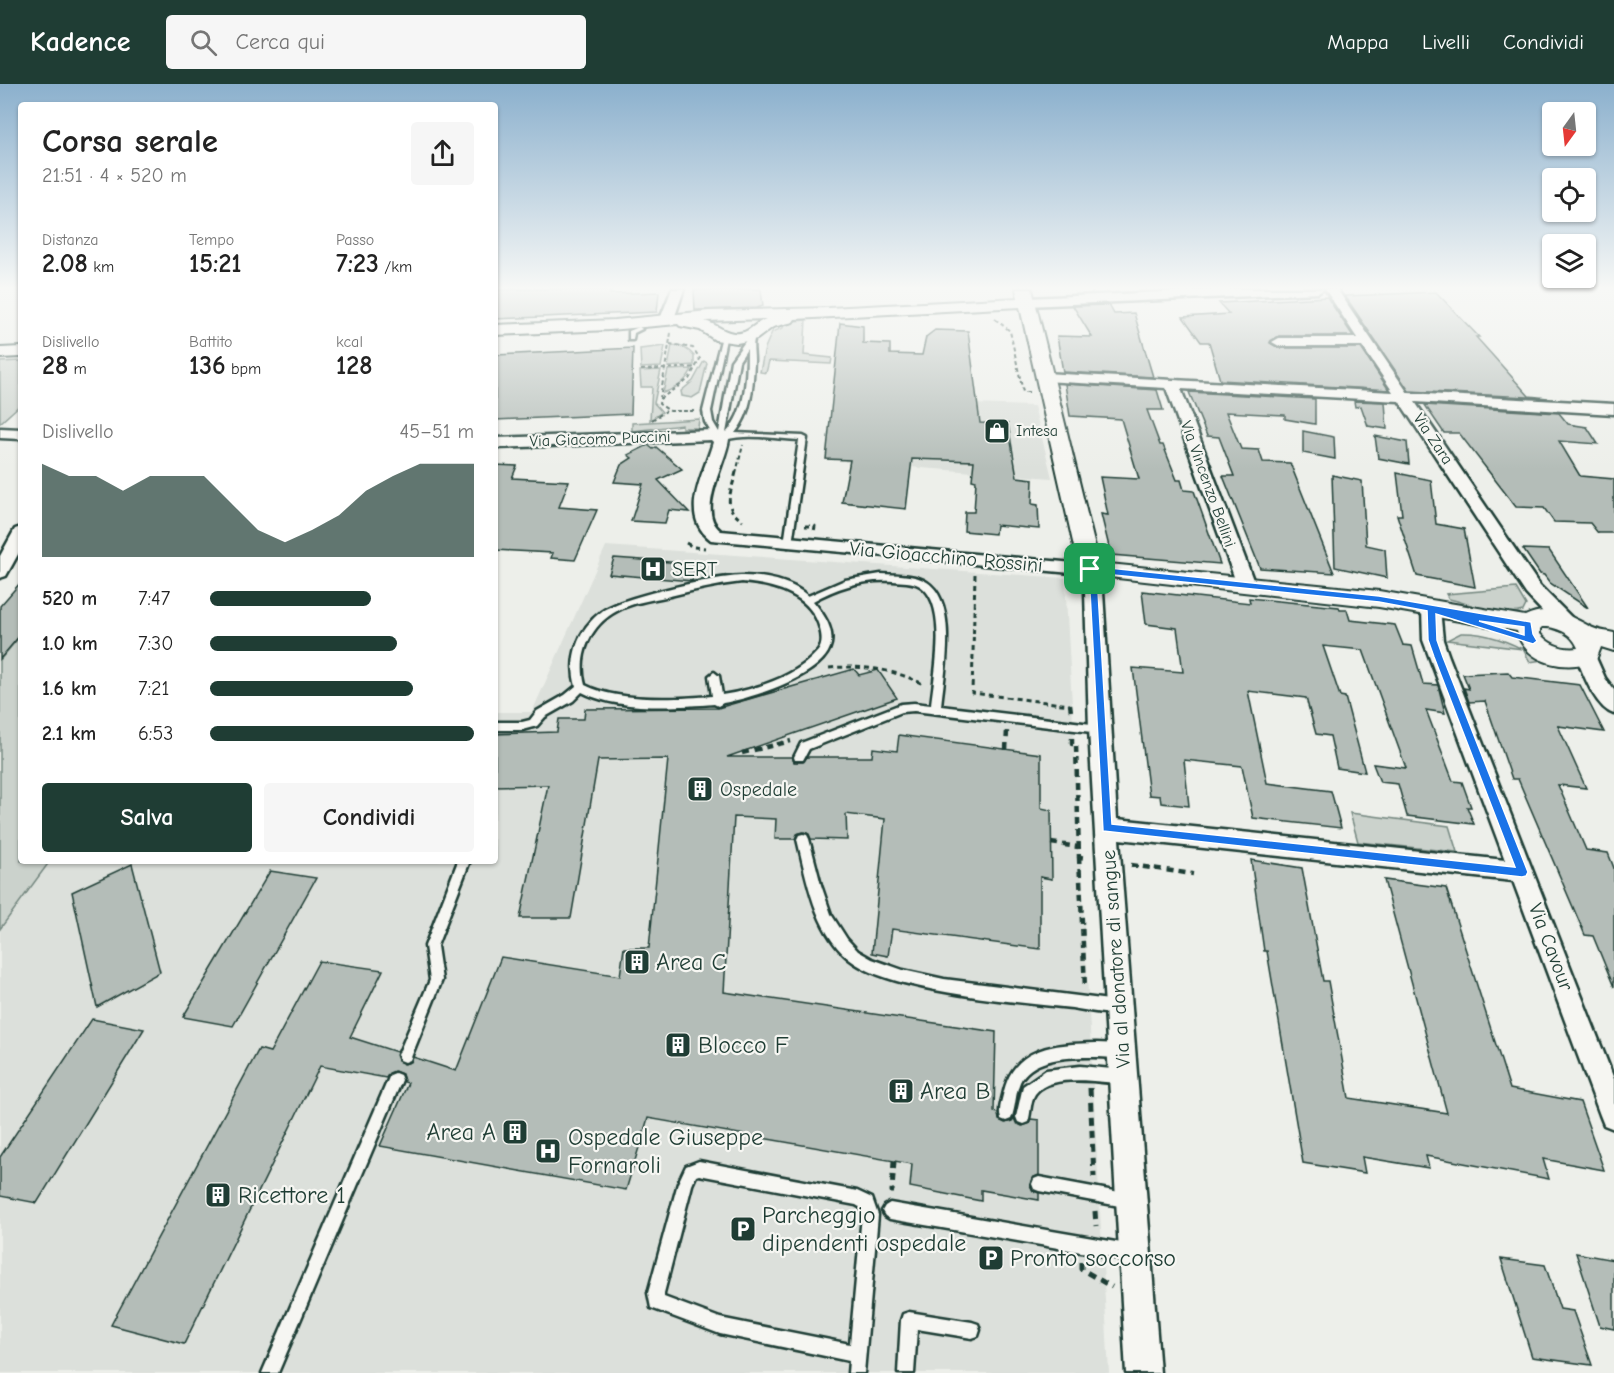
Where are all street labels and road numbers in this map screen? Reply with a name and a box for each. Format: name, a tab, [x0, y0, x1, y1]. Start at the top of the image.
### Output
street label: Via Zara	[1409, 410, 1457, 468]
street label: Via Vincenzo Bellini	[1177, 418, 1239, 550]
street label: Via Giacomo Puccini	[529, 428, 671, 450]
street label: Via Gioacchino Rossini	[848, 537, 1044, 577]
street label: Via al donatore di sangue	[1097, 849, 1135, 1069]
street label: Via Cavour	[1524, 900, 1578, 994]

